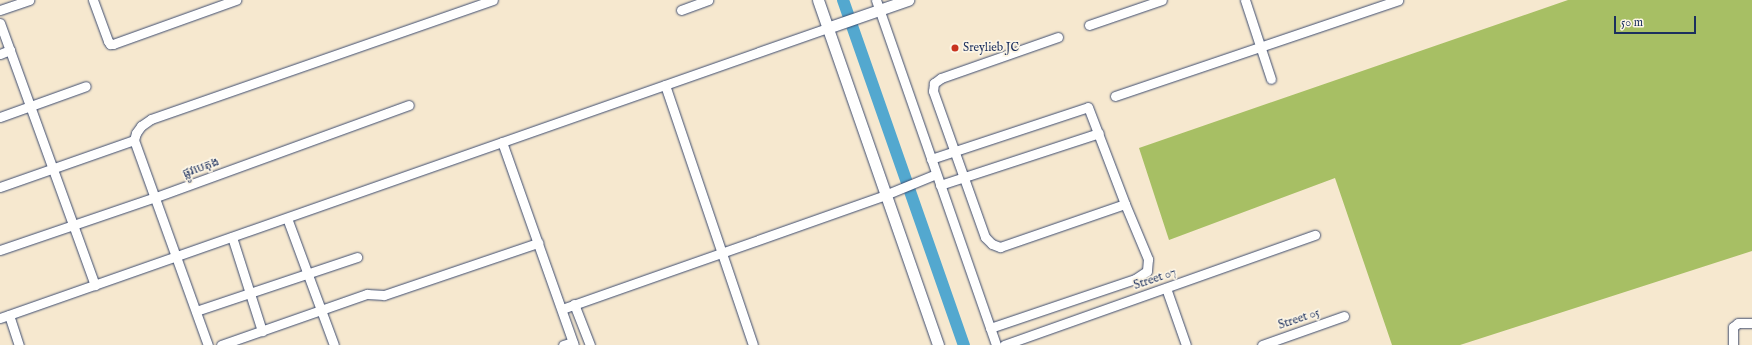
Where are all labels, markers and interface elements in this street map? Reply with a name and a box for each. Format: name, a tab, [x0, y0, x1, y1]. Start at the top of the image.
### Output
scale bar	[1616, 8, 1698, 34]
text: 50 m	[1621, 15, 1643, 30]
place label: Sreylieb JC	[963, 41, 1019, 55]
marker: Sreylieb JC	[950, 43, 960, 53]
street label: ផ្លូវបេតុង	[181, 155, 221, 181]
street label: Street 07	[1132, 265, 1178, 293]
street label: Street 05	[1276, 305, 1322, 333]

